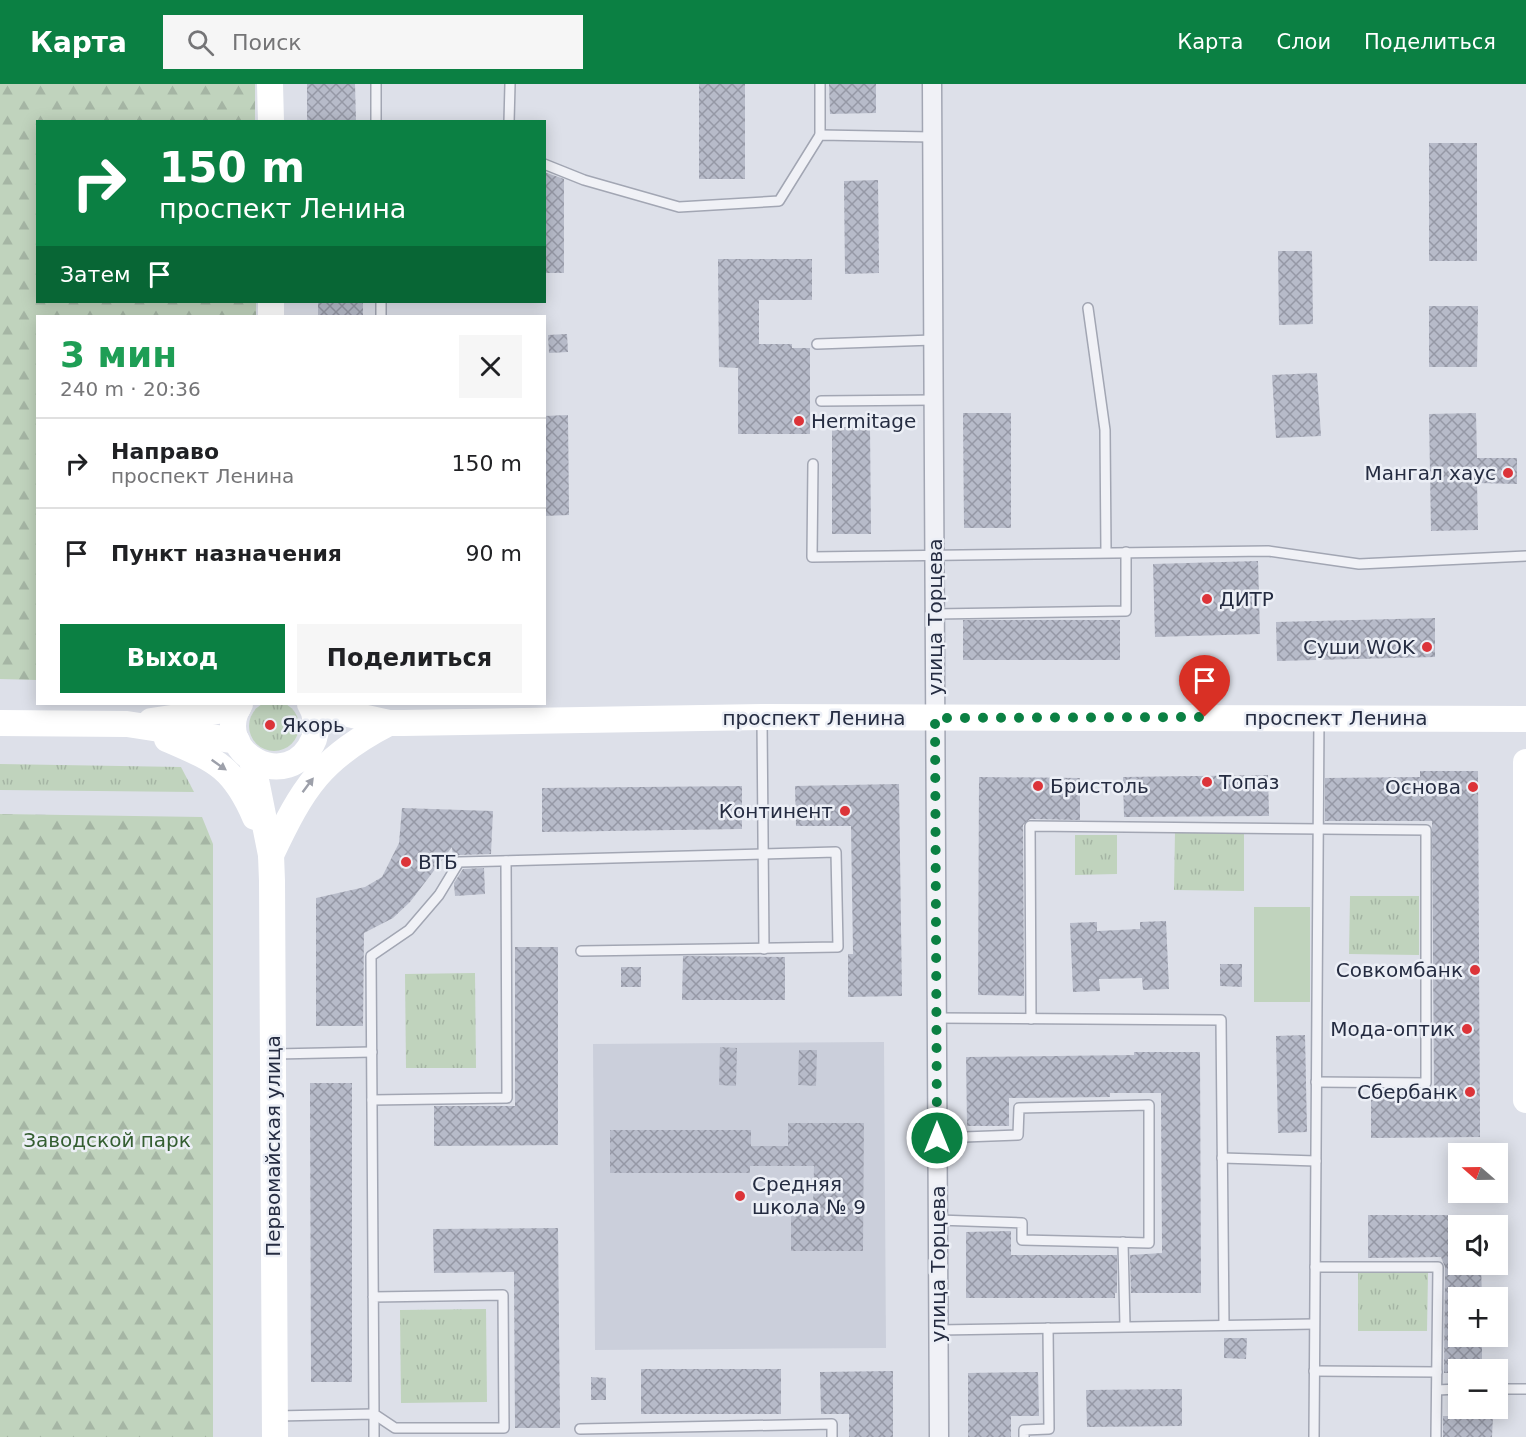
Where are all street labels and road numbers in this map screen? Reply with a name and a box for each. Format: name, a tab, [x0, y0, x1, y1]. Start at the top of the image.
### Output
street label: улица Торцева	[923, 539, 947, 695]
street label: проспект Ленина	[722, 706, 906, 730]
street label: проспект Ленина	[1244, 706, 1428, 730]
street label: Первомайская улица	[261, 1035, 285, 1257]
street label: улица Торцева	[926, 1186, 950, 1342]

